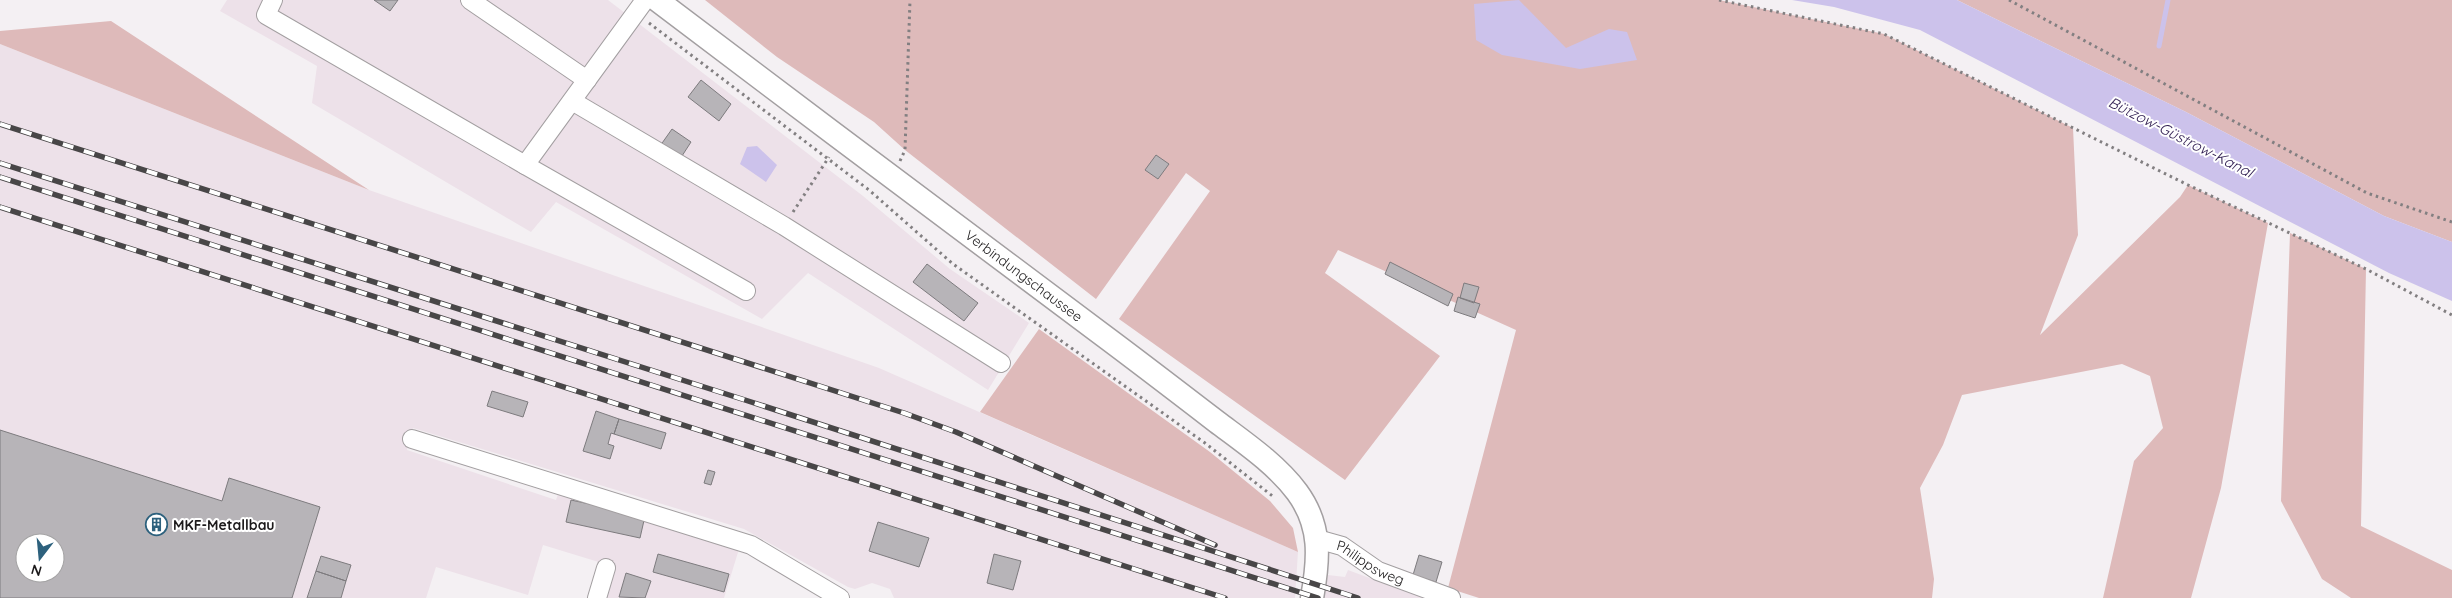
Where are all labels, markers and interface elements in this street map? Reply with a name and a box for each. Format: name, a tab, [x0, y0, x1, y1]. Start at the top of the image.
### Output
water label: Bützow-Güstrow-Kanal	[2106, 92, 2258, 182]
street label: Verbindungschaussee	[961, 226, 1086, 326]
building icon: MKF-Metallbau	[145, 513, 169, 537]
place label: MKF-Metallbau	[173, 516, 275, 534]
north arrow	[15, 533, 65, 583]
street label: Philippsweg	[1335, 536, 1407, 589]
text: N	[29, 560, 44, 581]

